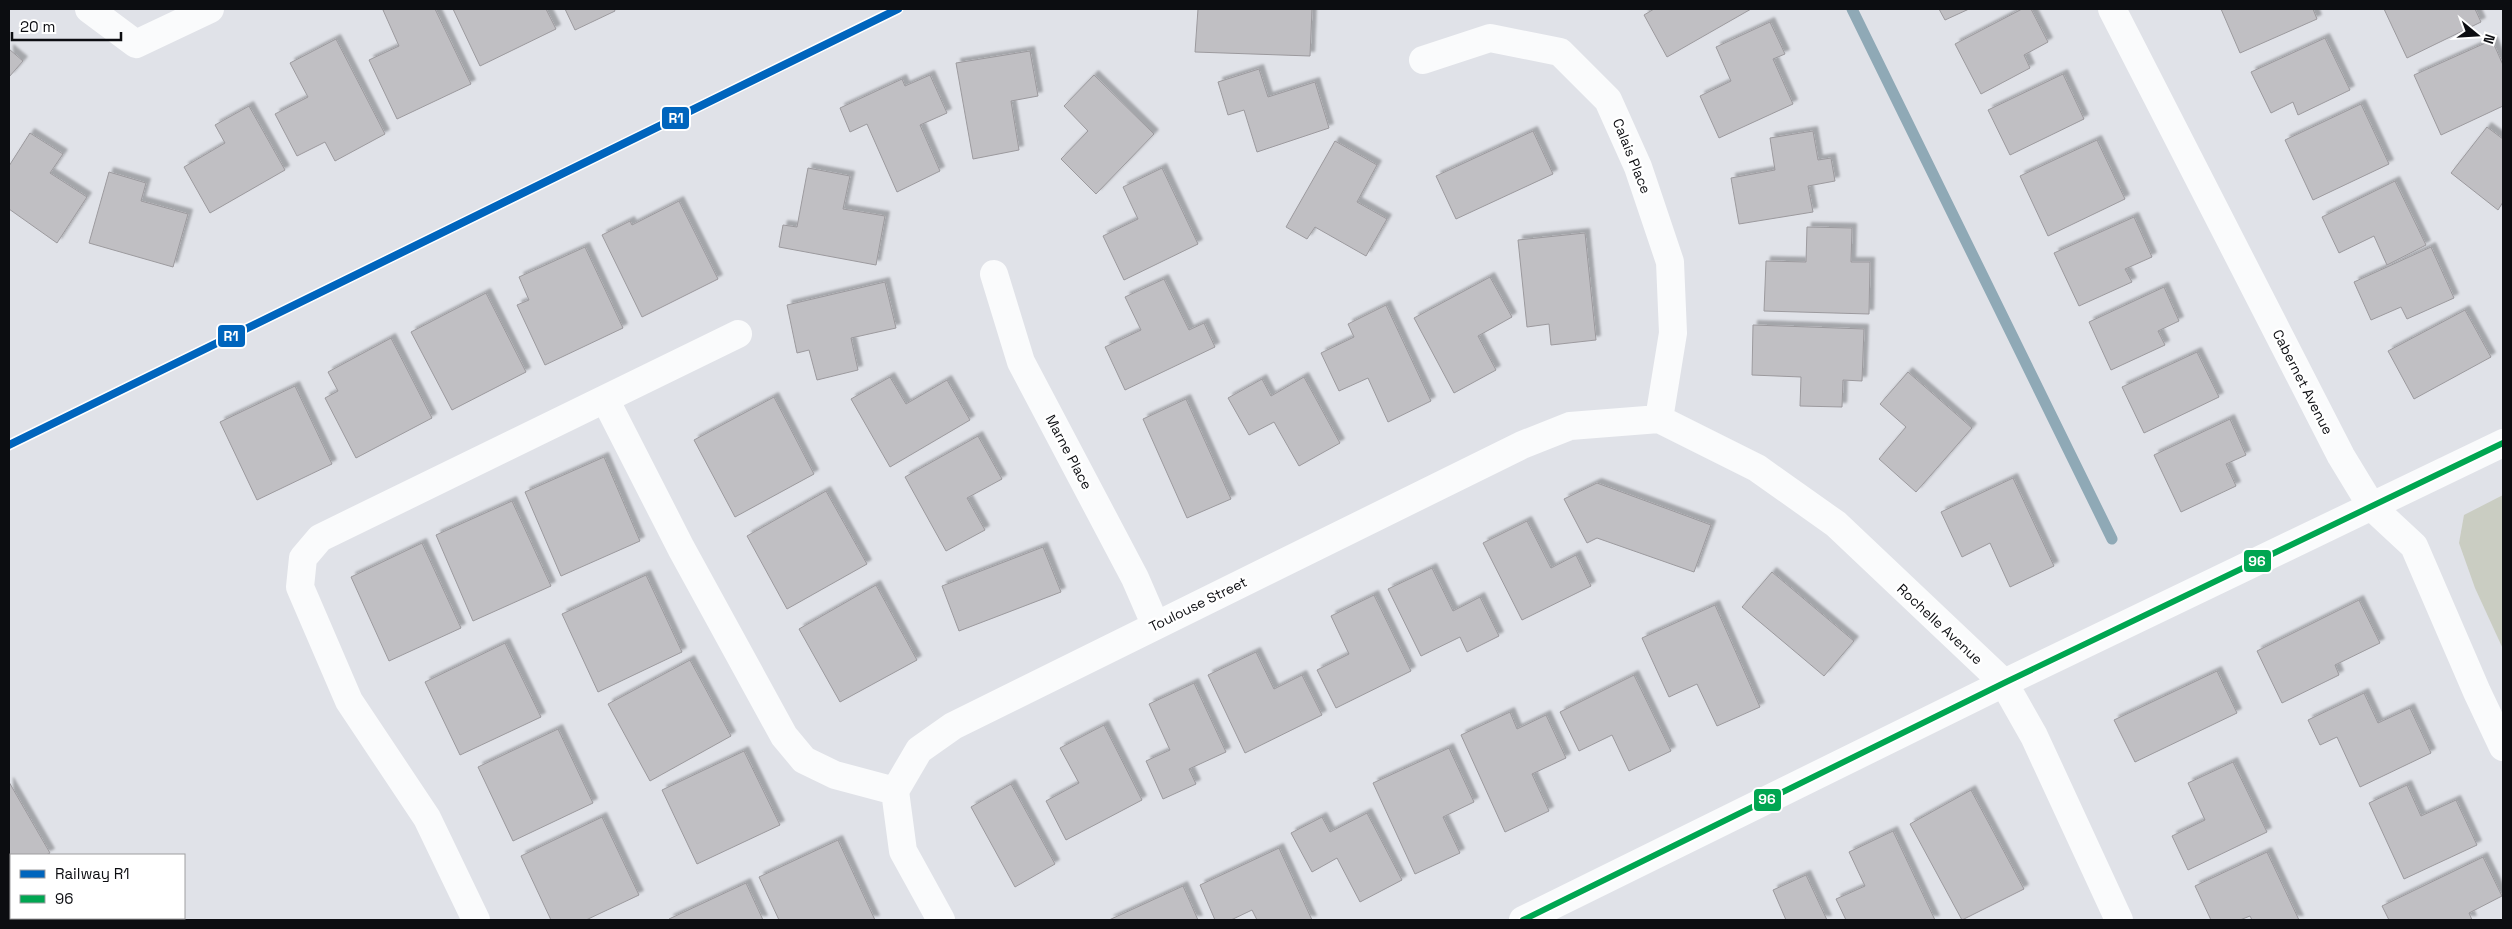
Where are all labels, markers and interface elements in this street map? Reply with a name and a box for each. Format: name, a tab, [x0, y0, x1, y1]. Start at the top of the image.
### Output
scale bar	[12, 10, 121, 42]
north arrow	[2452, 10, 2502, 60]
text: 20 m	[20, 17, 55, 36]
text: N	[2479, 32, 2499, 46]
line badge: R1	[661, 106, 690, 130]
text: R1	[668, 109, 684, 127]
street label: Calais Place	[1609, 116, 1655, 196]
line badge: R1	[217, 324, 246, 348]
street label: Cabernet Avenue	[2269, 326, 2337, 438]
text: R1	[223, 327, 239, 345]
street label: Marne Place	[1042, 411, 1096, 493]
line badge: 96	[2243, 549, 2272, 573]
text: 96	[2248, 552, 2266, 570]
street label: Toulouse Street	[1146, 573, 1250, 635]
street label: Rochelle Avenue	[1893, 580, 1987, 668]
line badge: 96	[1753, 788, 1782, 812]
text: 96	[1758, 790, 1776, 808]
legend	[10, 854, 185, 919]
text: Railway R1	[55, 864, 130, 883]
text: 96	[55, 889, 73, 908]

